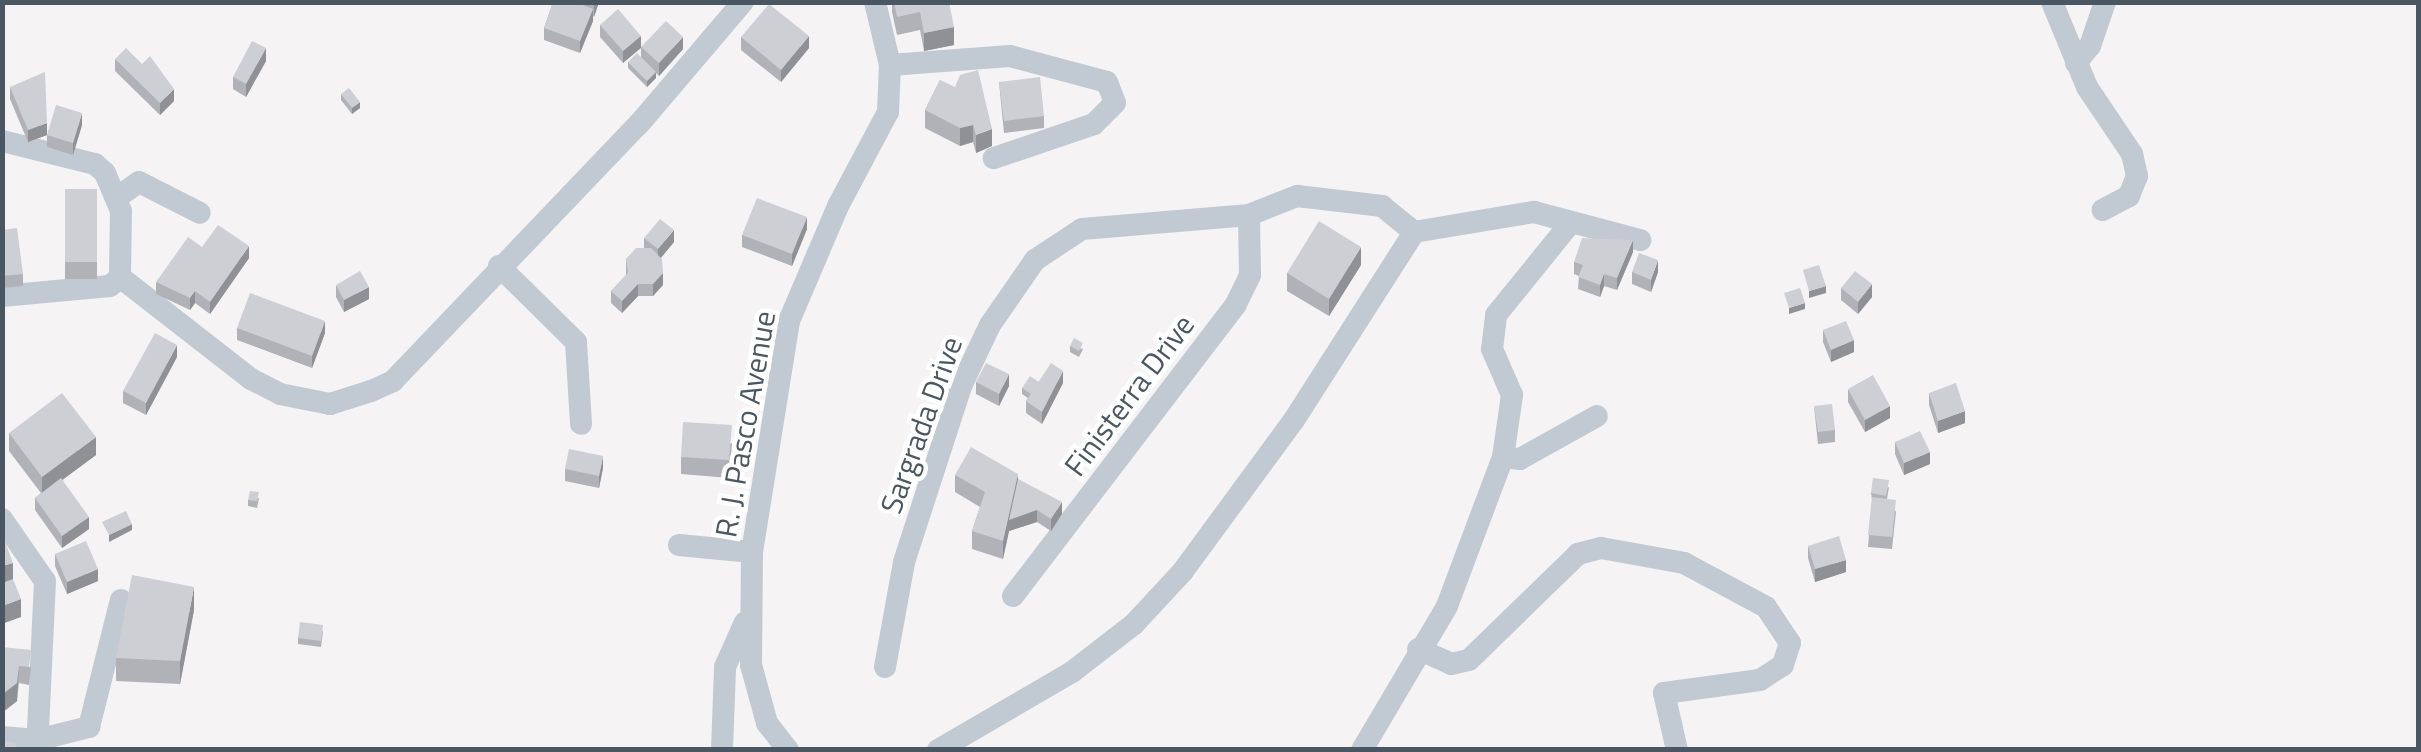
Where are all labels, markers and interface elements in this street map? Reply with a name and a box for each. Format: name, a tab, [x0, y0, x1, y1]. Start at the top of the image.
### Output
street label: Finisterra Drive	[1057, 307, 1201, 483]
street label: R. J. Pasco Avenue	[707, 308, 783, 540]
street label: Sargrada Drive	[872, 332, 970, 518]

